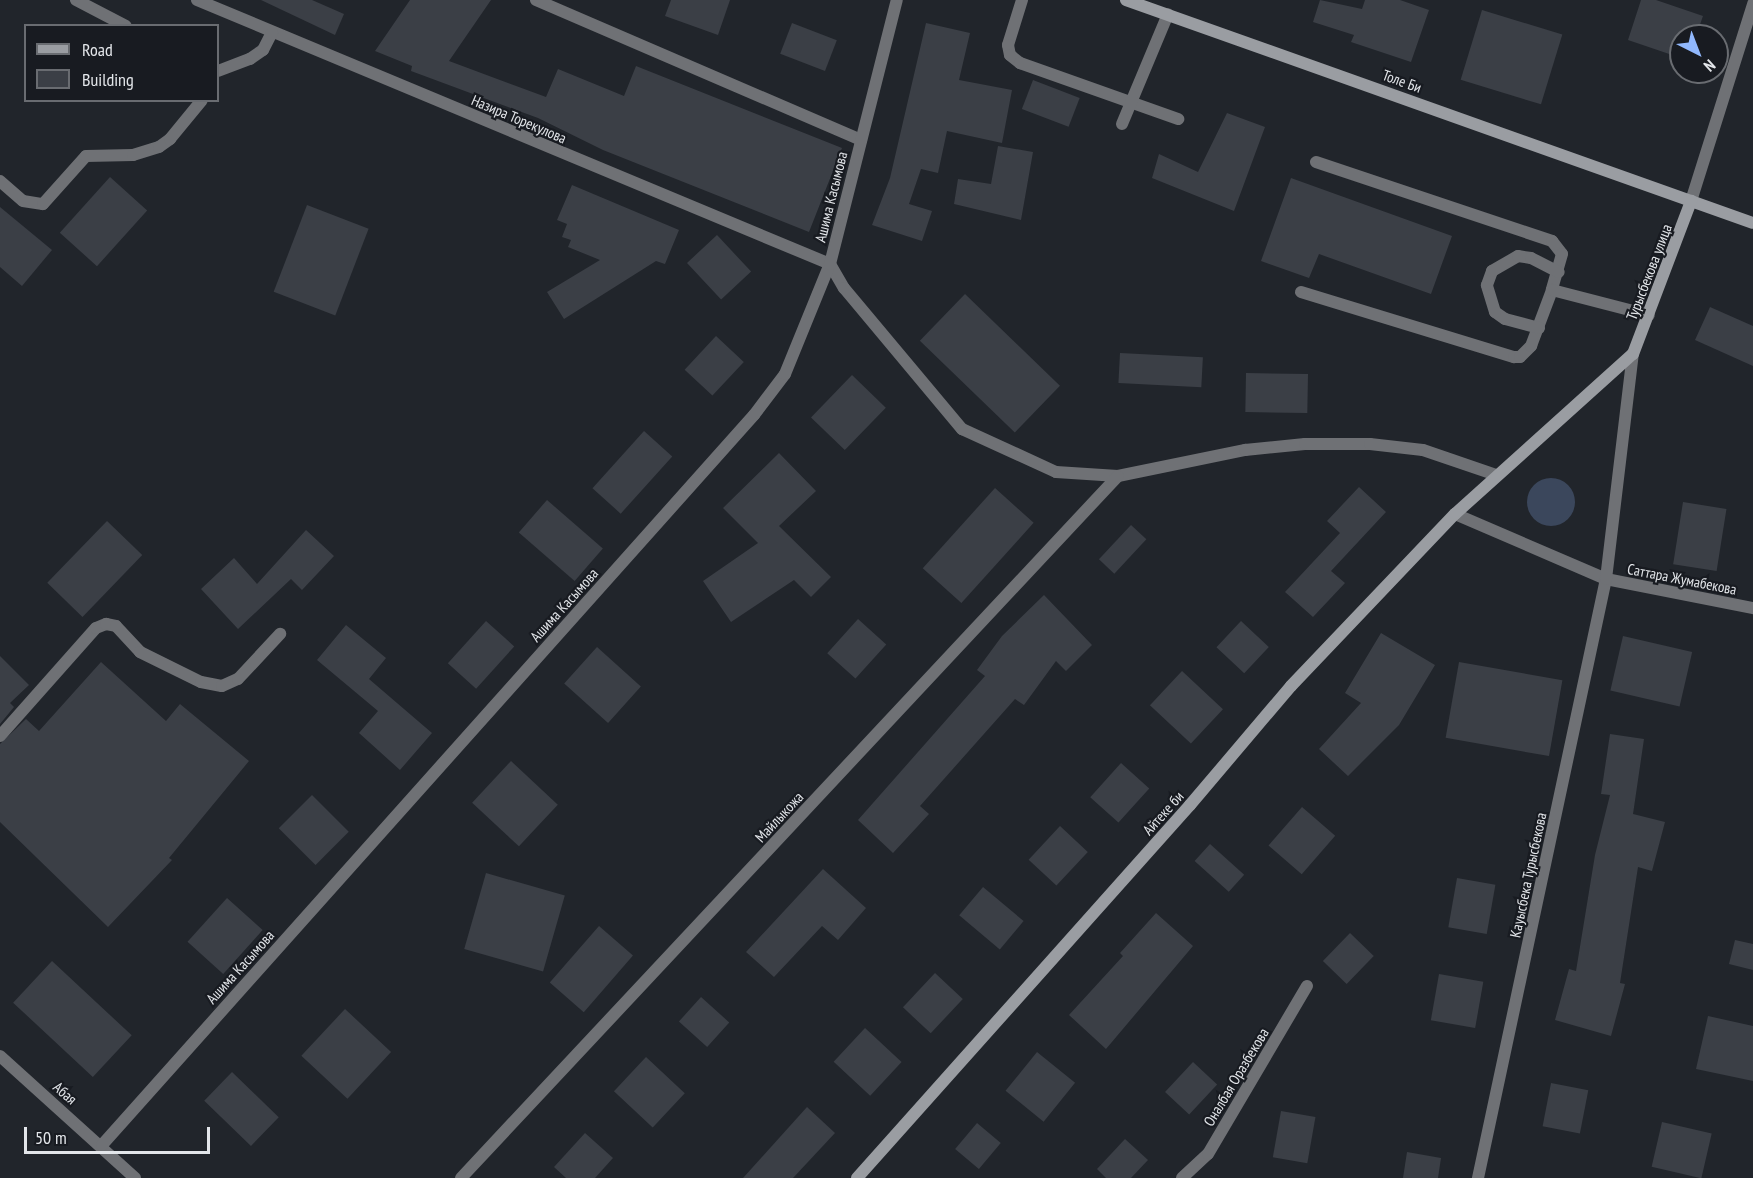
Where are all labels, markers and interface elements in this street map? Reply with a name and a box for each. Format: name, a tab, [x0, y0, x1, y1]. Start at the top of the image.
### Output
legend	[24, 24, 219, 102]
north arrow	[1669, 24, 1729, 84]
text: Road	[82, 38, 113, 61]
text: N	[1700, 56, 1720, 76]
street label: Толе Би	[1380, 66, 1424, 96]
text: Building	[82, 68, 134, 91]
street label: Назира Торекулова	[469, 91, 569, 147]
street label: Ашима Касымова	[811, 150, 851, 244]
street label: Турысбекова улица	[1622, 221, 1676, 323]
street label: Саттара Жумабекова	[1626, 560, 1738, 598]
street label: Ашима Касымова	[526, 565, 602, 645]
street label: Айтеке би	[1139, 787, 1187, 839]
street label: Майлыкожа	[751, 788, 807, 846]
street label: Кауысбека Турысбекова	[1506, 811, 1550, 939]
street label: Ашима Касымова	[202, 927, 278, 1007]
street label: Оналбая Оразбекова	[1200, 1025, 1272, 1129]
street label: Абая	[50, 1078, 80, 1108]
scale bar	[27, 1115, 213, 1153]
text: 50 m	[35, 1126, 67, 1149]

